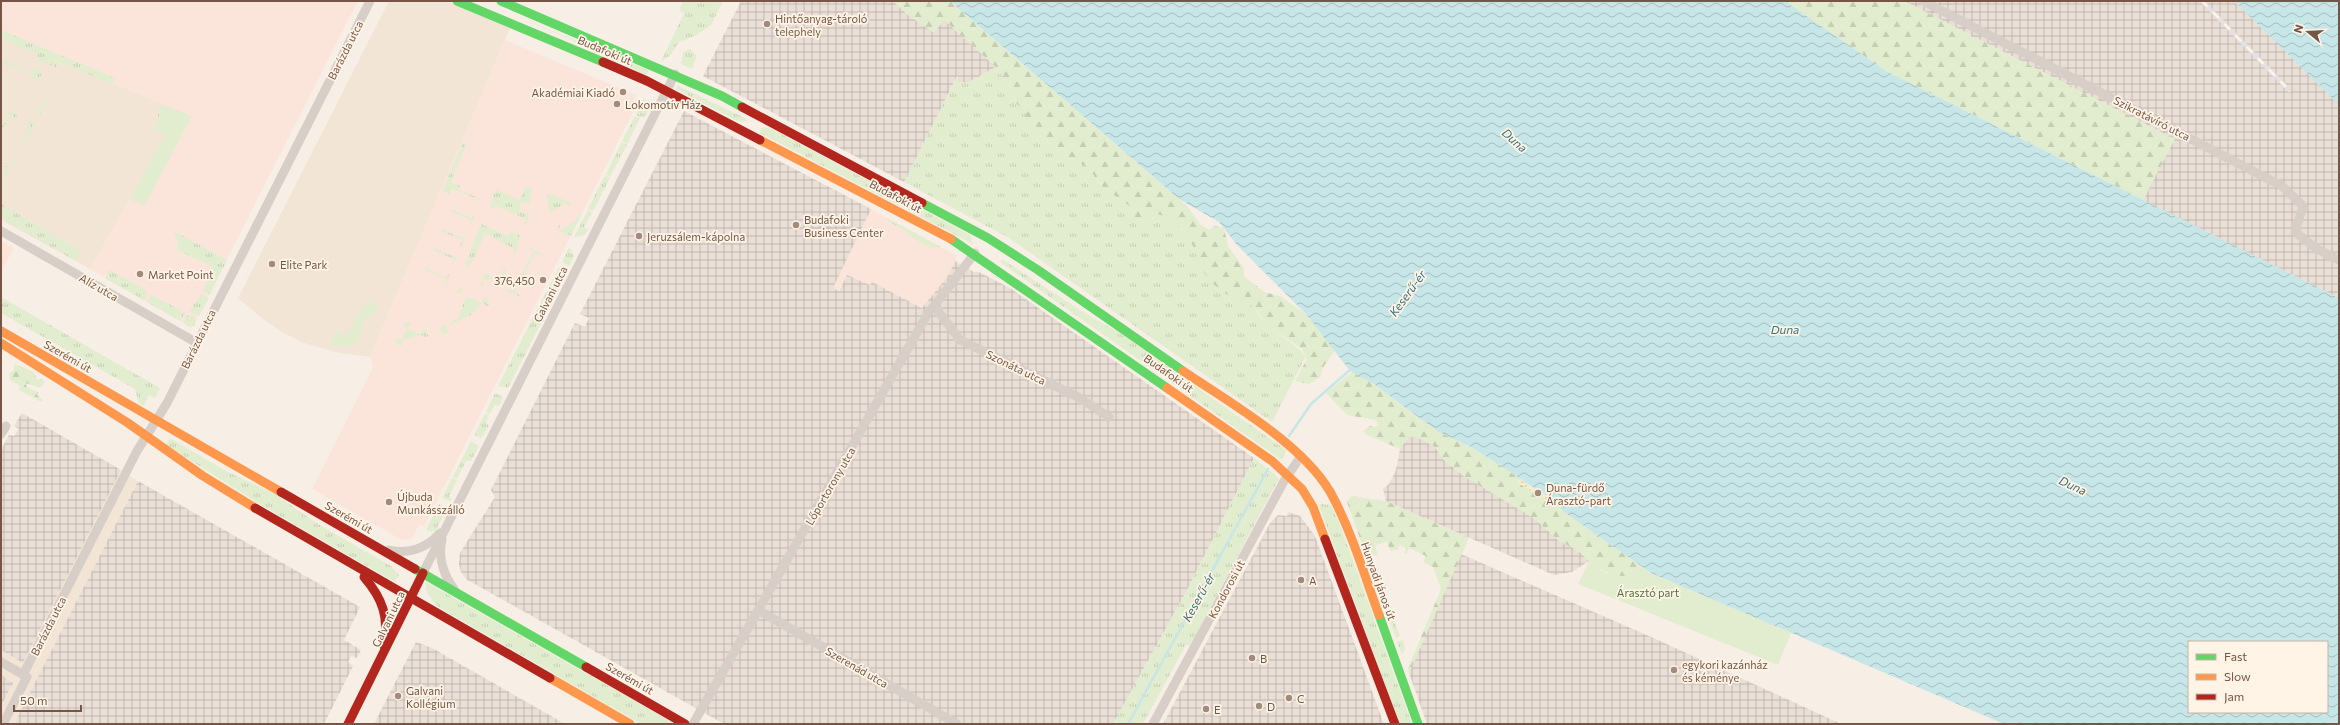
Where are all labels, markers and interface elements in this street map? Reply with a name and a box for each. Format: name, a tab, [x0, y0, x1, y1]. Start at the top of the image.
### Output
place label: Hintőanyag-tároló telephely	[775, 12, 868, 38]
north arrow	[2288, 12, 2328, 52]
street label: Barázda utca	[325, 18, 365, 82]
marker: Hintőanyag-tároló telephely	[762, 19, 772, 29]
text: N	[2291, 23, 2305, 35]
street label: Budafoki út	[576, 33, 634, 67]
place label: Akadémiai Kiadó	[532, 86, 615, 99]
marker: Akadémiai Kiadó	[618, 87, 628, 97]
street label: Szikratávíró utca	[2112, 93, 2192, 143]
place label: Lokomotív Ház	[625, 98, 701, 111]
marker: Lokomotív Ház	[612, 99, 622, 109]
water label: Duna	[1500, 125, 1530, 155]
street label: Budafoki út	[868, 177, 925, 215]
place label: Budafoki Business Center	[804, 213, 884, 239]
marker: Budafoki Business Center	[791, 220, 801, 230]
place label: Jeruzsálem-kápolna	[647, 230, 745, 244]
marker: Jeruzsálem-kápolna	[634, 231, 644, 241]
place label: Elite Park	[280, 258, 328, 271]
marker: Elite Park	[267, 259, 277, 269]
street label: Galvani utca	[530, 264, 570, 324]
water label: Keserű-ér	[1386, 266, 1429, 319]
place label: Market Point	[148, 268, 214, 281]
marker: Market Point	[135, 269, 145, 279]
street label: Alíz utca	[77, 271, 121, 303]
place label: 376,450	[494, 274, 535, 287]
marker: 376,450	[538, 275, 548, 285]
street label: Barázda utca	[178, 307, 218, 371]
water label: Duna	[1771, 322, 1799, 336]
street label: Szerémi út	[42, 337, 95, 375]
street label: Szonáta utca	[984, 347, 1048, 387]
street label: Budafoki út	[1142, 351, 1197, 395]
street label: Lőportorony utca	[802, 445, 858, 527]
water label: Duna	[2057, 473, 2089, 497]
place label: Duna-fürdő Árasztó-part	[1546, 481, 1611, 507]
marker: Duna-fürdő Árasztó-part	[1533, 488, 1543, 498]
place label: Újbuda Munkásszálló	[397, 489, 465, 516]
marker: Újbuda Munkásszálló	[384, 497, 394, 507]
street label: Szerémi út	[323, 498, 376, 536]
street label: Hunyadi János út	[1358, 540, 1399, 623]
street label: Kondorosi út	[1205, 557, 1247, 620]
water label: Keserű-ér	[1179, 569, 1218, 624]
place label: A	[1309, 574, 1317, 587]
marker: A	[1296, 575, 1306, 585]
park label: Árasztó part	[1617, 585, 1680, 599]
street label: Galvani utca	[369, 589, 407, 649]
street label: Barázda utca	[28, 594, 68, 658]
legend	[2188, 641, 2328, 713]
street label: Szerenád utca	[823, 644, 891, 690]
text: Fast	[2224, 649, 2247, 663]
place label: B	[1260, 652, 1267, 665]
marker: B	[1247, 653, 1257, 663]
place label: egykori kazánház és kéménye	[1682, 658, 1768, 684]
street label: Szerémi út	[604, 659, 657, 697]
marker: egykori kazánház és kéménye	[1669, 665, 1679, 675]
text: Slow	[2224, 669, 2251, 683]
place label: Galvani Kollégium	[406, 684, 456, 710]
scale bar	[14, 687, 81, 713]
text: Jam	[2224, 689, 2244, 704]
marker: Galvani Kollégium	[393, 691, 403, 701]
place label: C	[1297, 692, 1305, 705]
text: 50 m	[20, 693, 48, 707]
marker: C	[1284, 693, 1294, 703]
place label: D	[1267, 700, 1275, 713]
marker: D	[1254, 701, 1264, 711]
place label: E	[1214, 703, 1221, 716]
marker: E	[1201, 704, 1211, 714]

